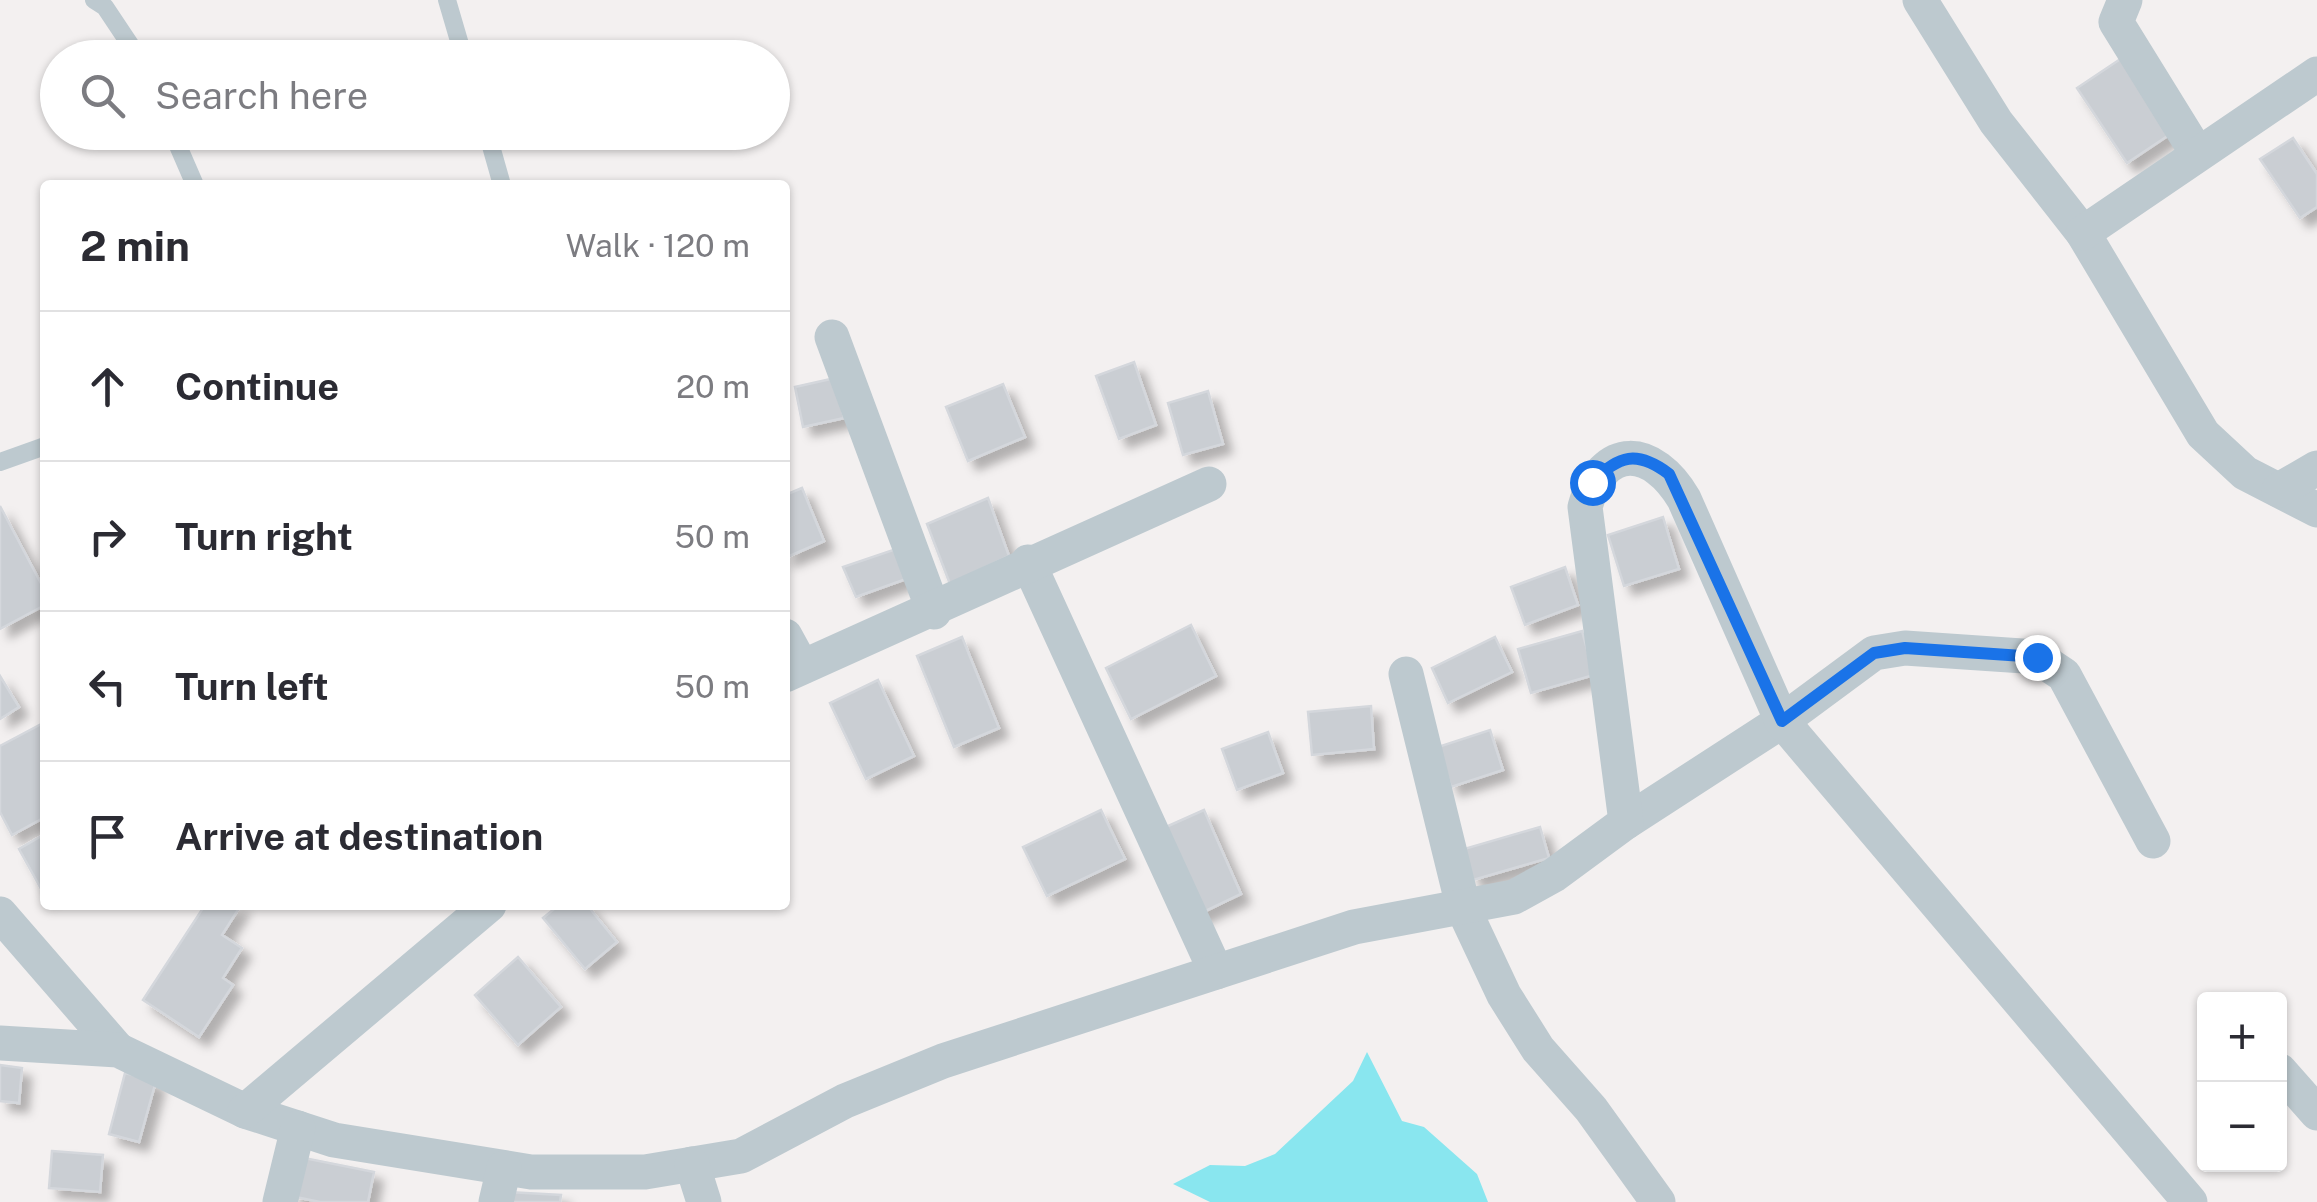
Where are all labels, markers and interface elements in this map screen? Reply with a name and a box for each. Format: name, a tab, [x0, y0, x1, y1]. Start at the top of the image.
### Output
search box	[40, 40, 790, 150]
icon: search	[75, 68, 130, 123]
text: Search here	[155, 73, 368, 118]
text: 2 min	[80, 221, 190, 270]
text: Walk · 120 m	[566, 227, 750, 264]
icon: ahead	[80, 359, 135, 414]
text: Continue	[175, 364, 339, 409]
text: 20 m	[676, 368, 750, 405]
route start	[1570, 460, 1616, 506]
icon: right	[80, 509, 135, 564]
text: Turn right	[175, 514, 353, 559]
text: 50 m	[674, 518, 750, 555]
route end	[2015, 635, 2061, 681]
icon: left	[80, 659, 135, 714]
text: Turn left	[175, 664, 329, 709]
text: 50 m	[674, 668, 750, 705]
icon: arrive	[80, 809, 135, 864]
text: Arrive at destination	[175, 814, 543, 859]
map controls	[2197, 992, 2287, 1172]
button: +	[2197, 992, 2287, 1082]
button: −	[2197, 1082, 2287, 1172]

